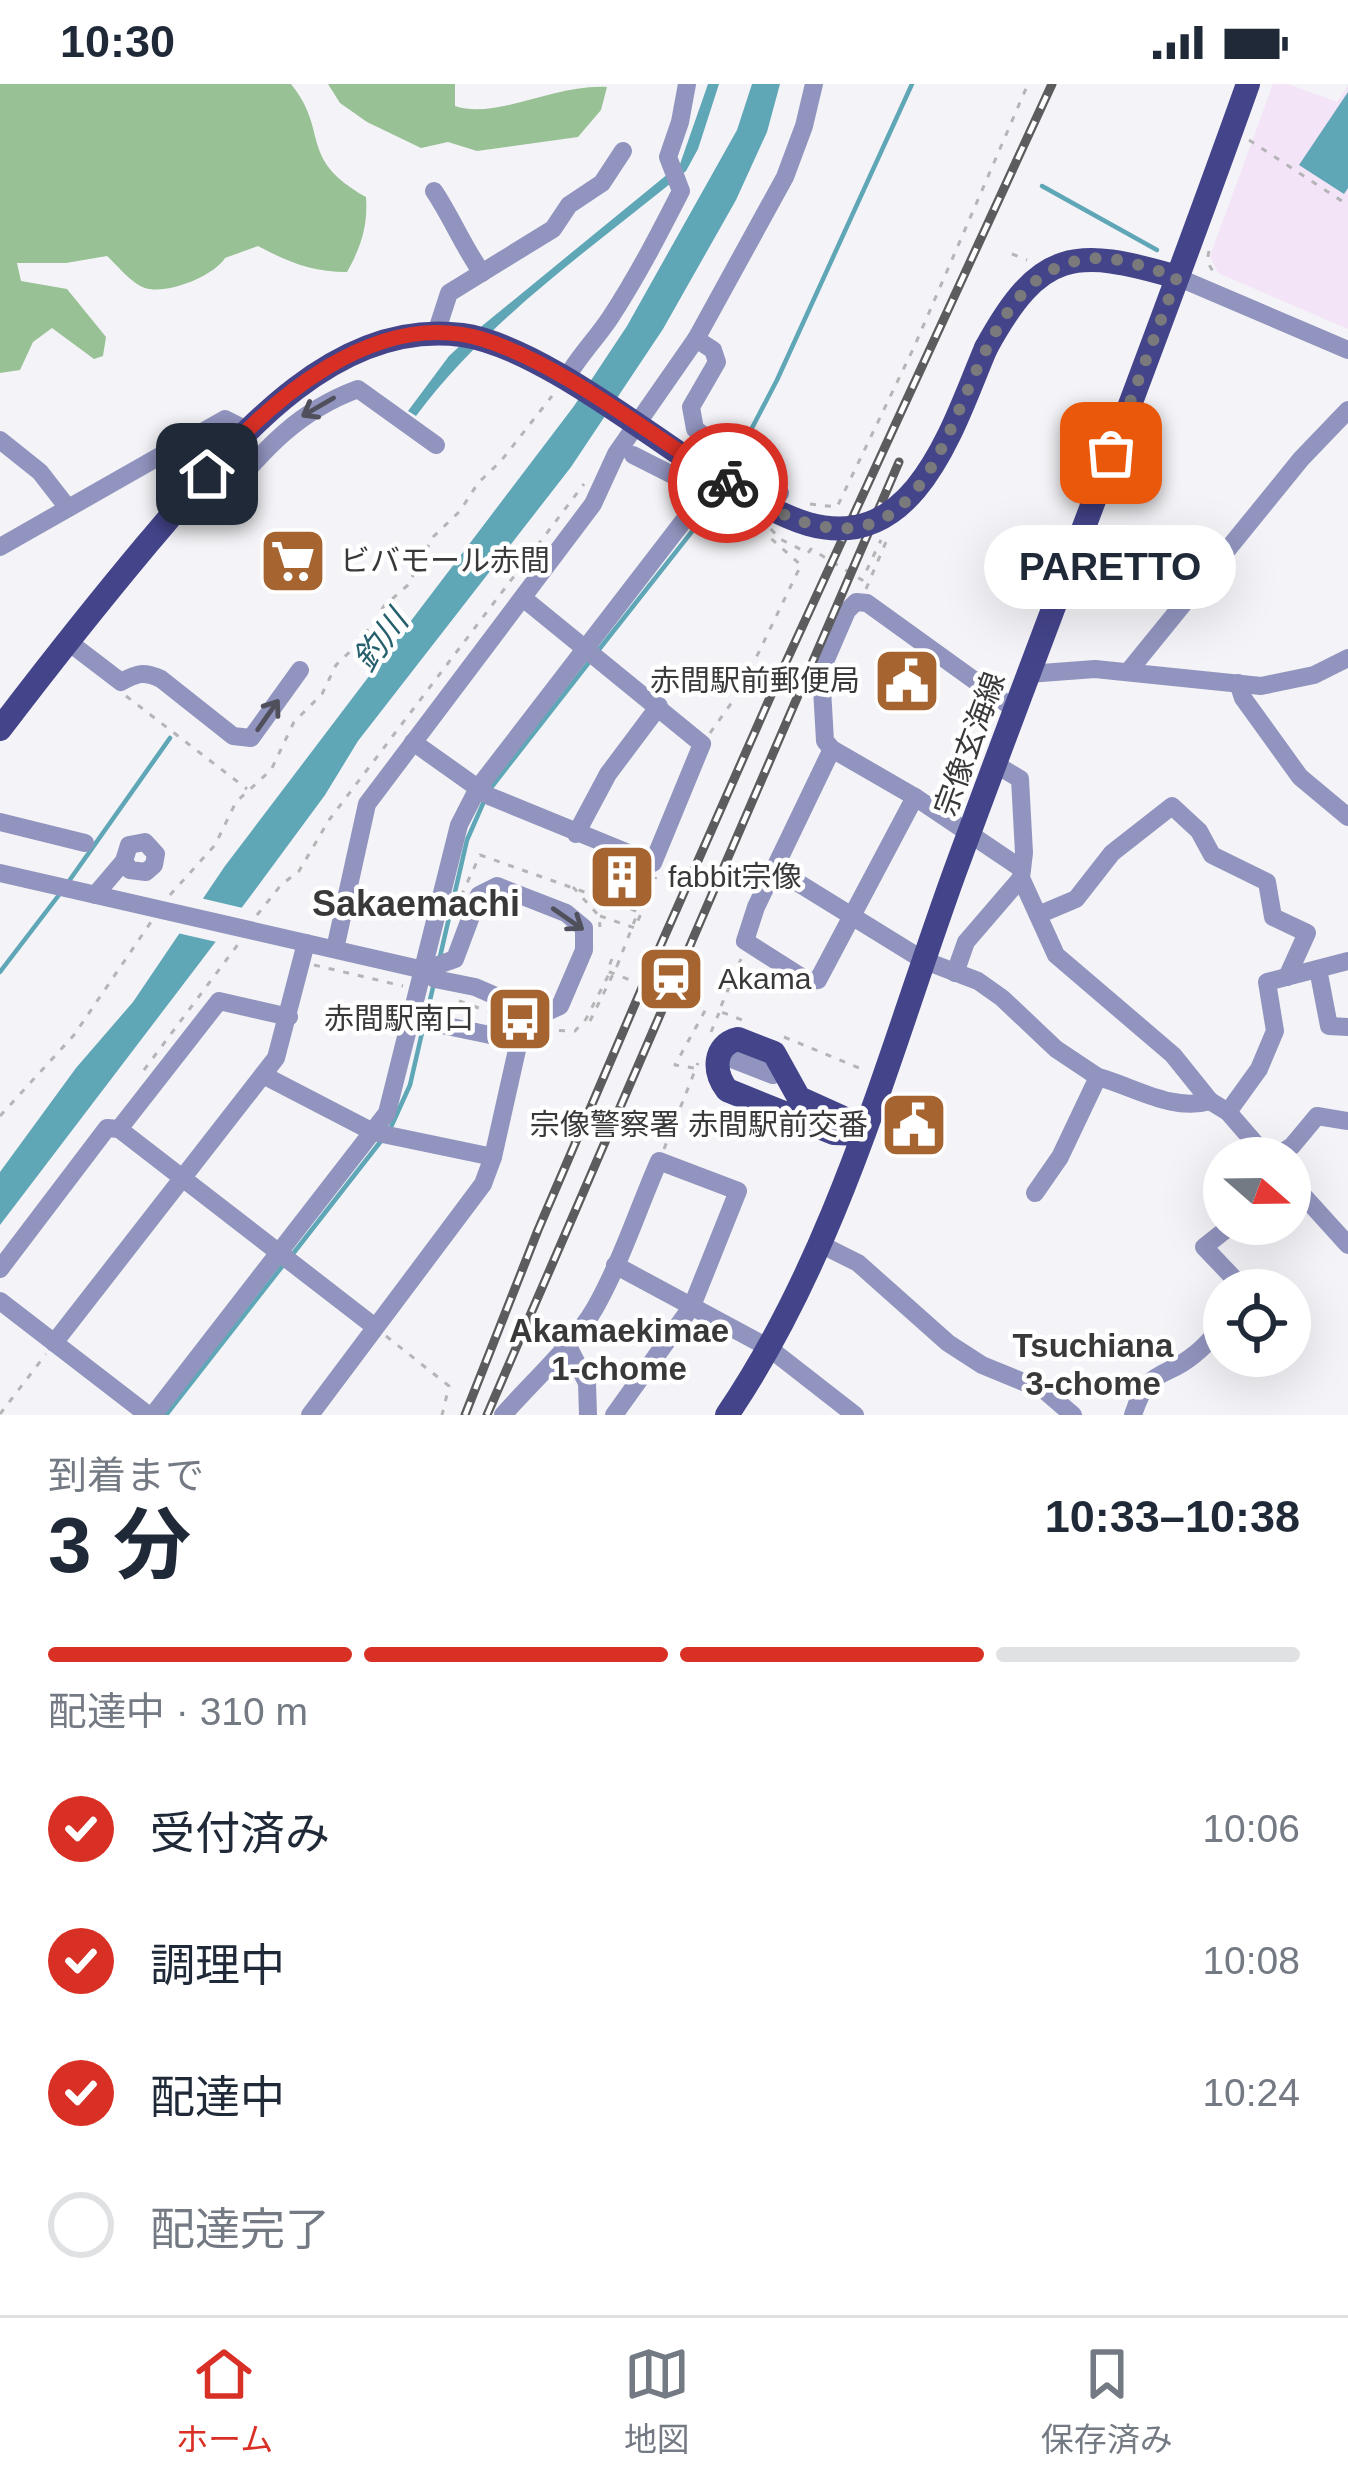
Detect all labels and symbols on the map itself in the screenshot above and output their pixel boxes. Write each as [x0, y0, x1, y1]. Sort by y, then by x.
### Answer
one-way arrow [302, 396, 337, 419]
pin [1060, 402, 1162, 504]
pin [156, 423, 258, 525]
courier [668, 423, 788, 543]
callout: PARETTO [985, 525, 1237, 609]
supermarket icon: ビバモール赤間 [258, 526, 328, 596]
place label: ビバモール赤間 [340, 544, 550, 577]
water label: 釣川 [346, 600, 417, 678]
public building icon: 赤間駅前郵便局 [872, 646, 942, 716]
place label: 赤間駅前郵便局 [650, 664, 860, 697]
street label: 宗像玄海線 [928, 668, 1011, 820]
one-way arrow [255, 699, 280, 732]
building icon: fabbit宗像 [587, 842, 657, 912]
place label: fabbit宗像 [668, 860, 801, 893]
district label: Sakaemachi [312, 883, 520, 924]
one-way arrow [550, 906, 583, 931]
station icon: Akama [636, 944, 706, 1014]
place label: Akama [718, 962, 812, 995]
bus stop icon: 赤間駅南口 [485, 984, 555, 1054]
place label: 赤間駅南口 [324, 1002, 474, 1035]
public building icon: 宗像警察署 赤間駅前交番 [879, 1090, 949, 1160]
place label: 宗像警察署 赤間駅前交番 [530, 1108, 868, 1141]
north arrow [1203, 1137, 1311, 1245]
district label: Akamaekimae 1-chome [509, 1312, 729, 1387]
district label: Tsuchiana 3-chome [1013, 1327, 1174, 1402]

